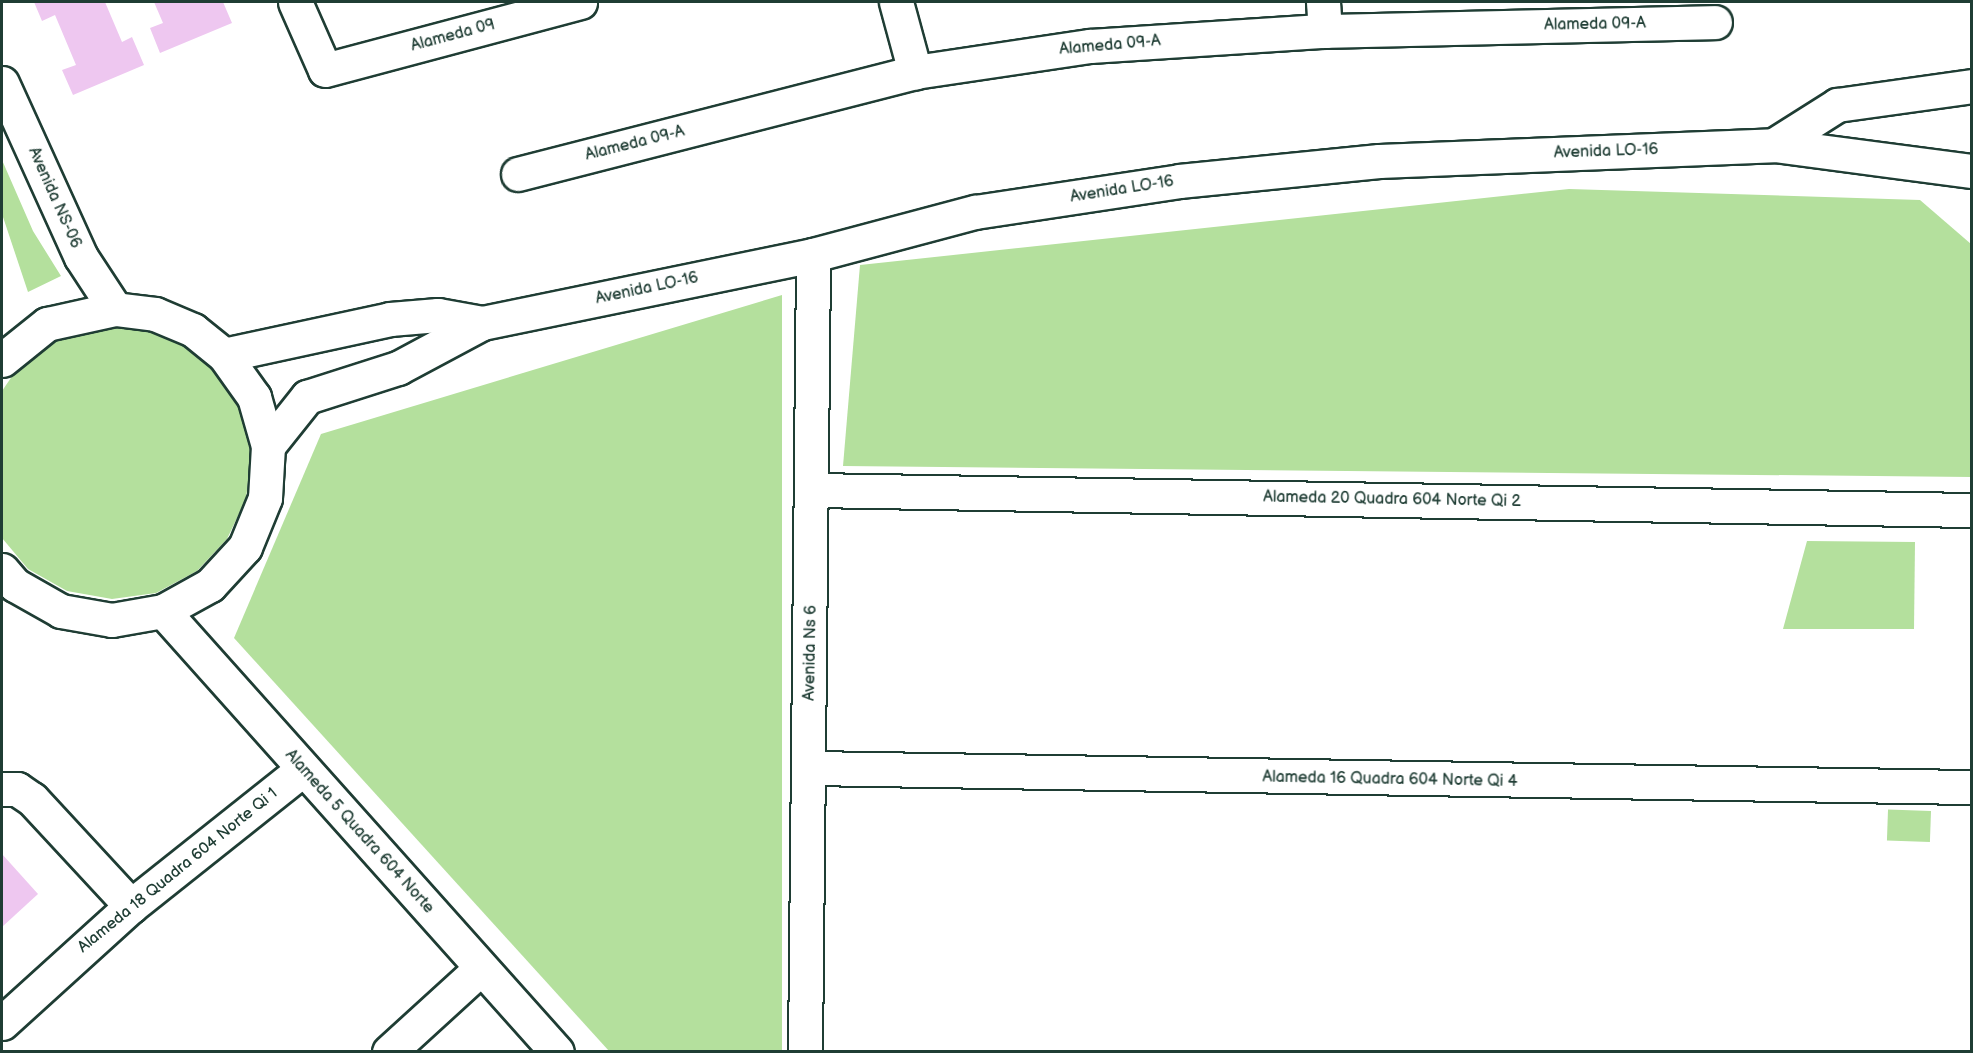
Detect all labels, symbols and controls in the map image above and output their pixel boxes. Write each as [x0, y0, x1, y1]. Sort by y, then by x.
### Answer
street label: Alameda 09-A [1544, 15, 1646, 35]
street label: Alameda 09 [409, 16, 497, 56]
street label: Alameda 09-A [1059, 32, 1161, 60]
street label: Alameda 09-A [583, 122, 687, 166]
street label: Avenida LO-16 [1553, 141, 1659, 163]
street label: Avenida NS-06 [23, 145, 85, 251]
street label: Avenida LO-16 [1069, 172, 1175, 208]
street label: Avenida LO-16 [594, 269, 700, 309]
street label: Alameda 20 Quadra 604 Norte Qi 2 [1263, 488, 1521, 512]
street label: Avenida Ns 6 [801, 605, 821, 701]
street label: Alameda 5 Quadra 604 Norte [280, 746, 438, 918]
street label: Alameda 16 Quadra 604 Norte Qi 4 [1262, 768, 1518, 792]
street label: Alameda 18 Quadra 604 Norte Qi 1 [74, 785, 282, 957]

